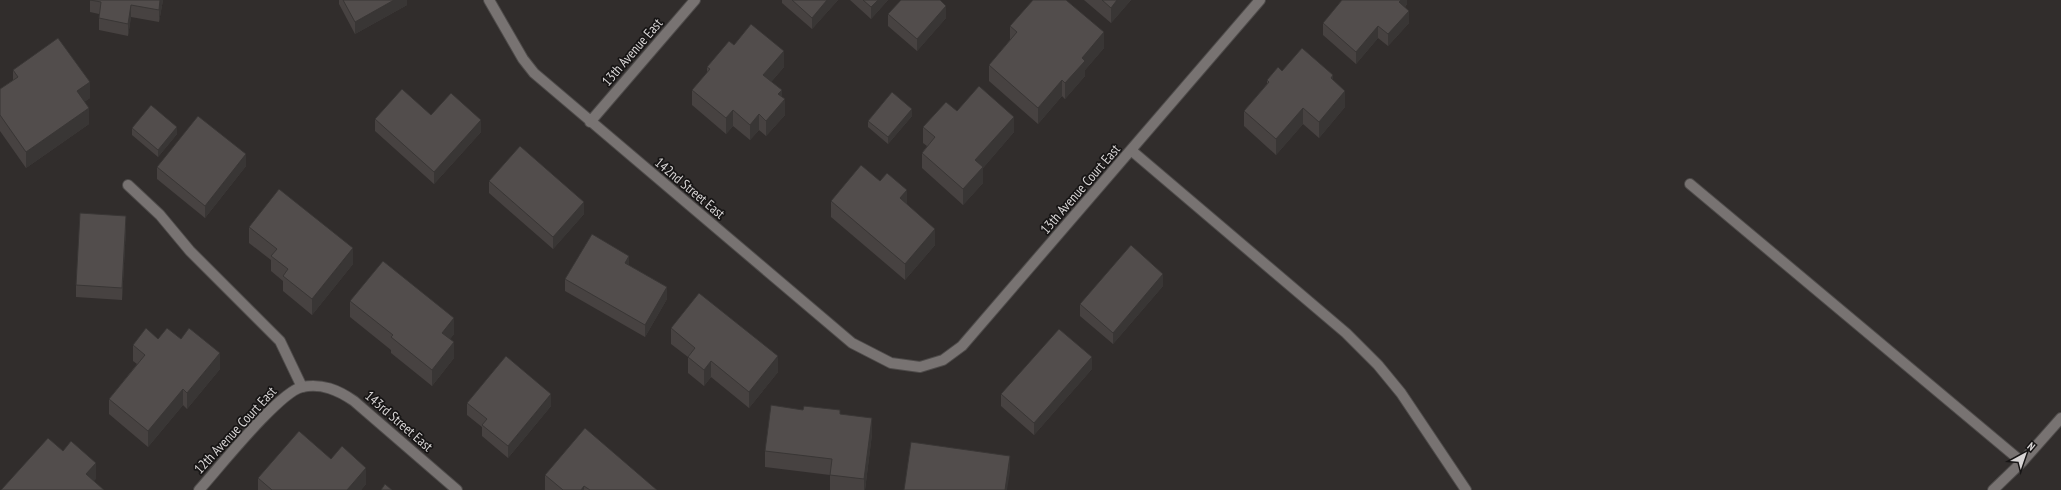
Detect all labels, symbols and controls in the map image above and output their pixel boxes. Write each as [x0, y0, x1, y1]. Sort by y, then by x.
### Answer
street label: 13th Avenue East [598, 14, 666, 90]
street label: 13th Avenue Court East [1036, 140, 1124, 238]
street label: 142nd Street East [651, 153, 729, 223]
street label: 12th Avenue Court East [190, 382, 280, 477]
street label: 143rd Street East [361, 387, 437, 455]
north arrow [2005, 434, 2045, 474]
text: N [2025, 439, 2038, 454]

